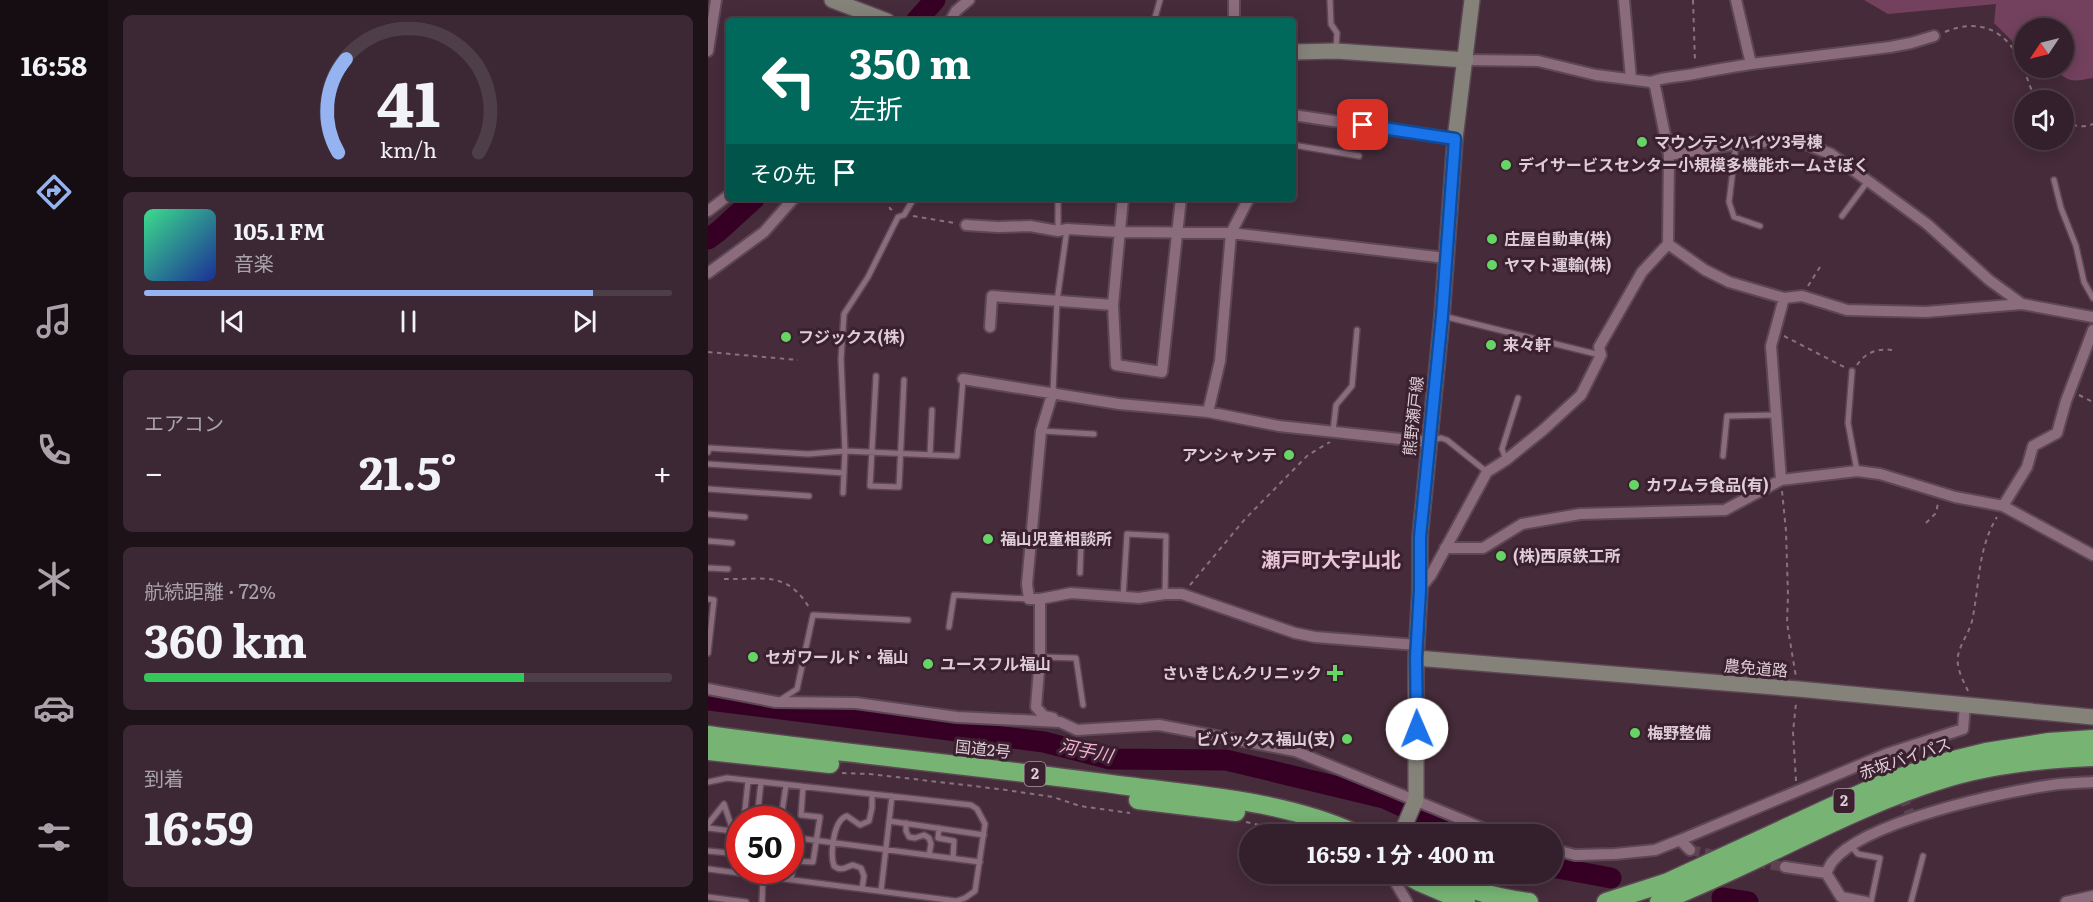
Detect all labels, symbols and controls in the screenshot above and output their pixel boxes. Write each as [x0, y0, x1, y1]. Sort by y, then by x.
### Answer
north arrow [2014, 18, 2074, 78]
map controls [2014, 18, 2074, 150]
text: 350 m [849, 30, 971, 92]
icon: left [750, 42, 828, 120]
text: 16:58 [21, 44, 87, 84]
text: 41 [376, 54, 440, 146]
text: 左折 [849, 87, 903, 127]
button: sound [2014, 90, 2074, 150]
pin [1337, 99, 1388, 150]
icon: arrive [1346, 108, 1379, 141]
place label: マウンテンハイツ3号棟 [1654, 129, 1823, 153]
text: km/h [379, 134, 437, 166]
marker: マウンテンハイツ3号棟 [1635, 135, 1649, 149]
place label: デイサービスセンター小規模多機能ホームさぼく [1518, 152, 1870, 176]
text: その先 [750, 156, 816, 189]
icon: arrive [828, 156, 861, 189]
marker: デイサービスセンター小規模多機能ホームさぼく [1499, 158, 1513, 172]
icon: directions [33, 171, 75, 213]
text: 105.1 FM [234, 214, 325, 247]
place label: 庄屋自動車(株) [1504, 226, 1611, 250]
marker: 庄屋自動車(株) [1485, 232, 1499, 246]
text: 音楽 [234, 247, 274, 277]
place label: ヤマト運輸(株) [1504, 252, 1611, 276]
marker: ヤマト運輸(株) [1485, 258, 1499, 272]
icon: music [33, 300, 75, 342]
icon: previous [216, 305, 249, 338]
icon: pause [392, 305, 425, 338]
icon: next [568, 305, 601, 338]
place label: フジックス(株) [798, 324, 905, 348]
marker: フジックス(株) [779, 330, 793, 344]
place label: 来々軒 [1503, 332, 1551, 356]
marker: 来々軒 [1484, 338, 1498, 352]
street label: 熊野瀬戸線 [1396, 375, 1428, 457]
text: エアコン [144, 407, 224, 437]
icon: phone [33, 429, 75, 471]
text: 21.5° [359, 437, 457, 504]
place label: アンシャンテ [1182, 442, 1277, 466]
text: − [144, 446, 163, 495]
text: + [653, 446, 672, 495]
marker: アンシャンテ [1282, 448, 1296, 462]
place label: カワムラ食品(有) [1646, 472, 1769, 496]
marker: カワムラ食品(有) [1627, 478, 1641, 492]
place label: 福山児童相談所 [1000, 526, 1112, 550]
marker: 福山児童相談所 [981, 532, 995, 546]
district label: 瀬戸町大字山北 [1261, 543, 1401, 573]
place label: (株)西原鉄工所 [1513, 543, 1620, 567]
marker: (株)西原鉄工所 [1494, 549, 1508, 563]
icon: climate [33, 558, 75, 600]
text: 航続距離 · 72% [144, 575, 276, 605]
text: 360 km [144, 605, 307, 672]
place label: セガワールド・福山 [765, 644, 909, 668]
marker: セガワールド・福山 [746, 650, 760, 664]
place label: ユースフル福山 [940, 651, 1051, 675]
street label: 農免道路 [1723, 652, 1789, 682]
marker: ユースフル福山 [921, 657, 935, 671]
place label: さいきじんクリニック [1162, 660, 1322, 684]
marker: さいきじんクリニック [1326, 664, 1344, 682]
icon: car [33, 687, 75, 729]
position arrow [1385, 697, 1449, 761]
place label: 梅野整備 [1647, 720, 1711, 744]
place label: ビバックス福山(支) [1196, 726, 1335, 750]
marker: 梅野整備 [1628, 726, 1642, 740]
street label: 赤坂バイパス [1856, 730, 1954, 784]
water label: 河手川 [1057, 731, 1117, 769]
marker: ビバックス福山(支) [1340, 732, 1354, 746]
street label: 国道2号 [954, 733, 1012, 763]
text: 到着 [144, 762, 184, 792]
road number: 2 [1024, 762, 1046, 786]
road number: 2 [1834, 789, 1854, 813]
text: 16:59 [144, 792, 254, 859]
speed limit sign: 50 [726, 806, 804, 884]
icon: filters [33, 816, 75, 858]
text: 16:59 · 1 分 · 400 m [1307, 837, 1495, 870]

